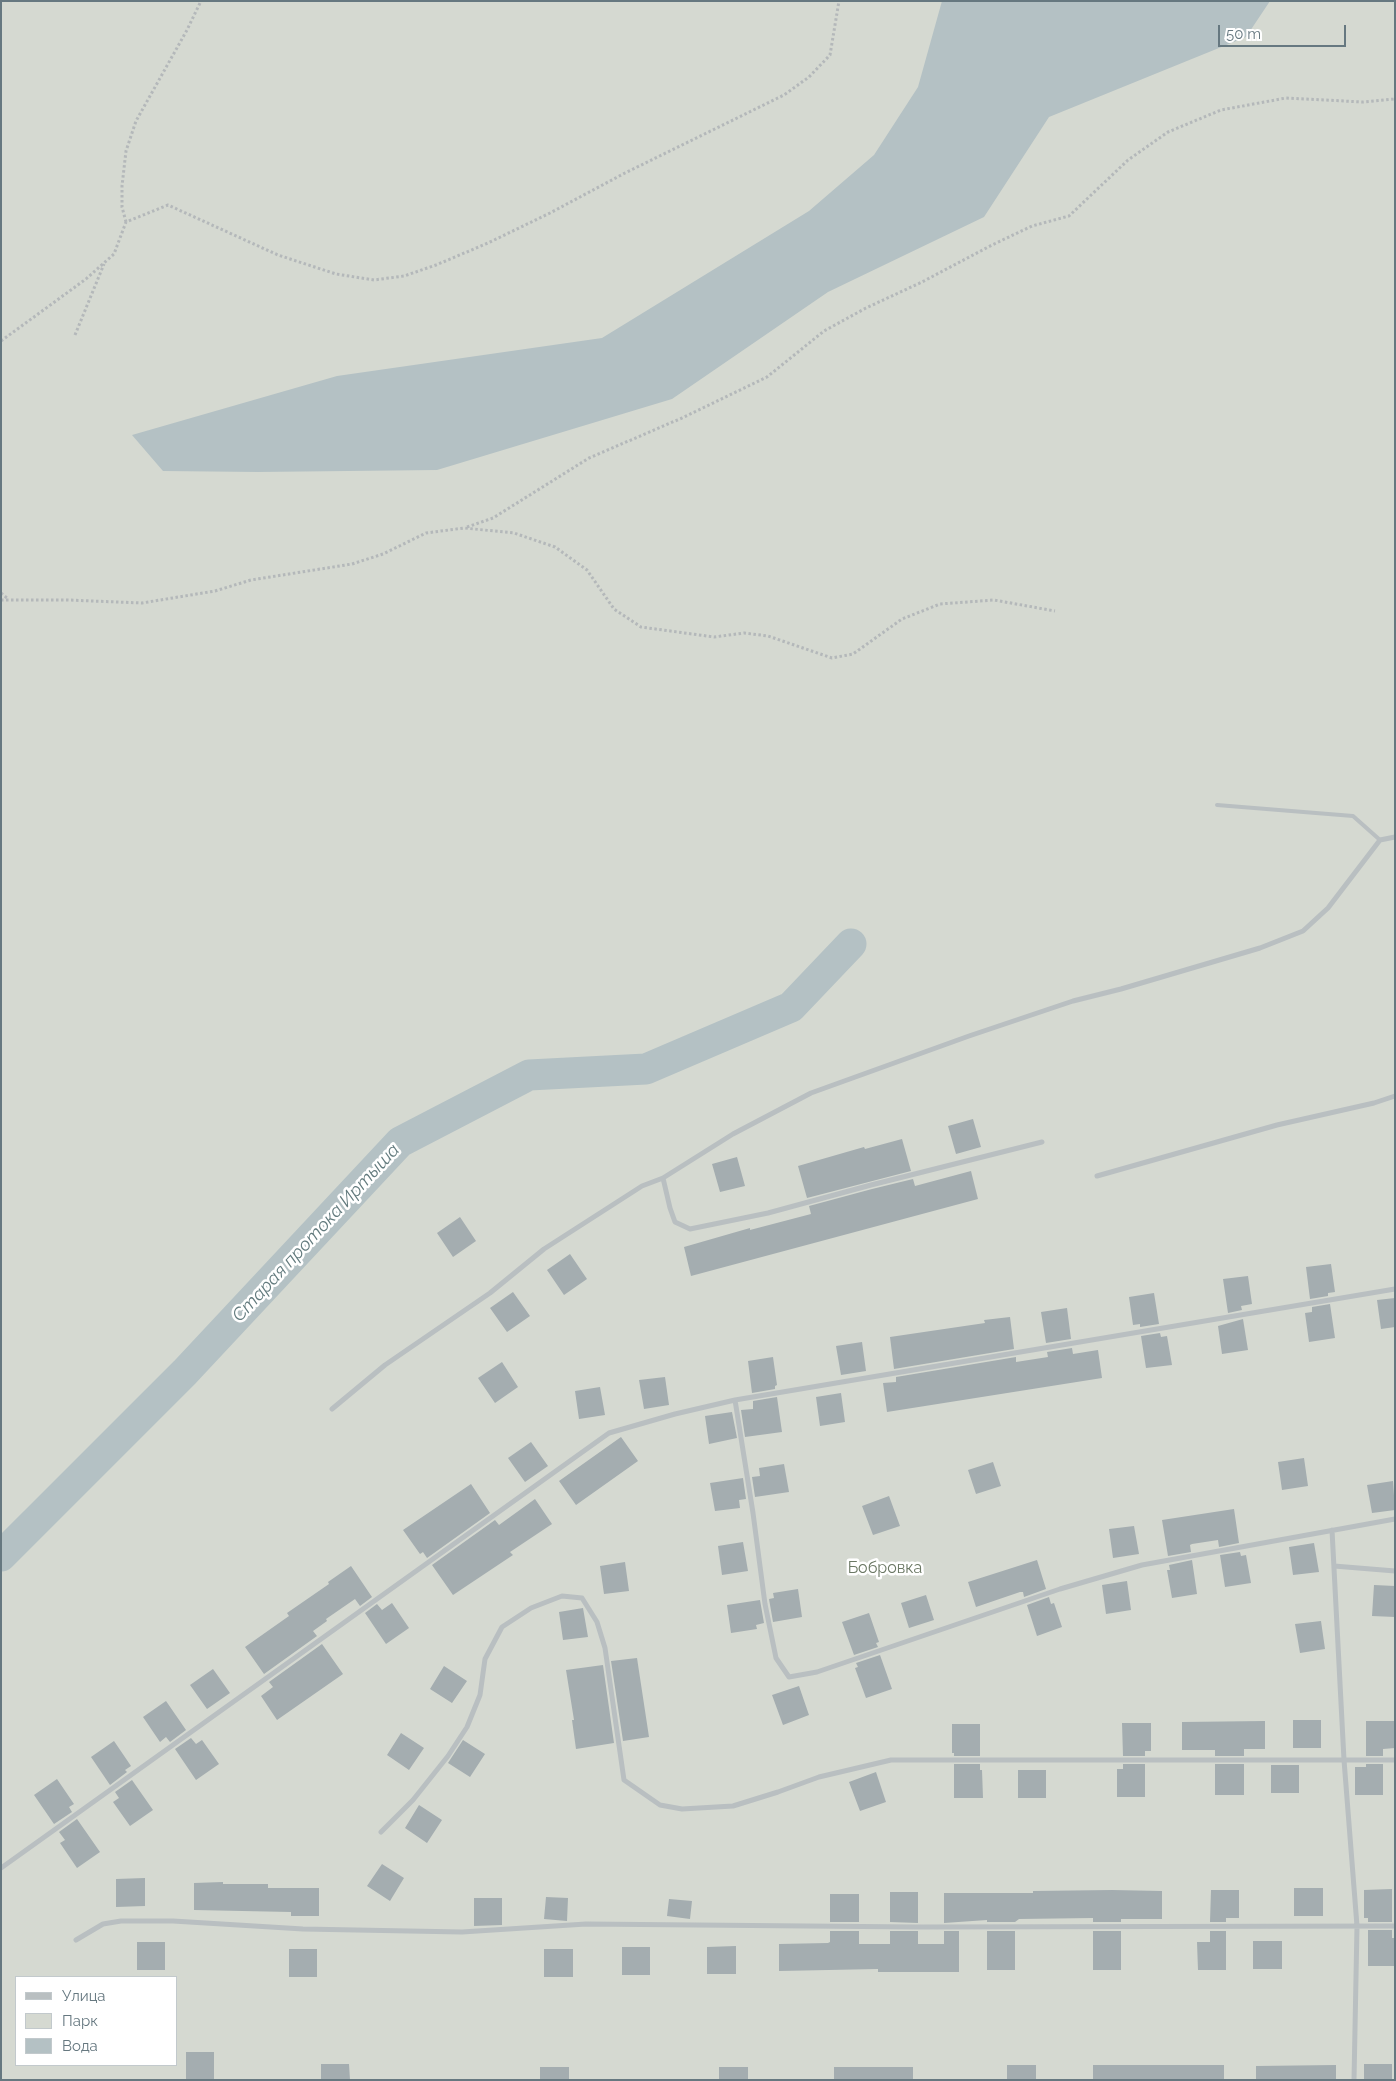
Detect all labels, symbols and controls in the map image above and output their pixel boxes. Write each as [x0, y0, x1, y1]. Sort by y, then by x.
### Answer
scale bar [1221, 15, 1348, 47]
text: 50 m [1226, 25, 1261, 43]
water label: Старая протока Иртыша [228, 1140, 404, 1326]
park label: Бобровка [848, 1558, 922, 1578]
legend [15, 1976, 178, 2066]
text: Улица [62, 1987, 106, 2005]
text: Парк [62, 2012, 98, 2030]
text: Вода [62, 2037, 98, 2055]

